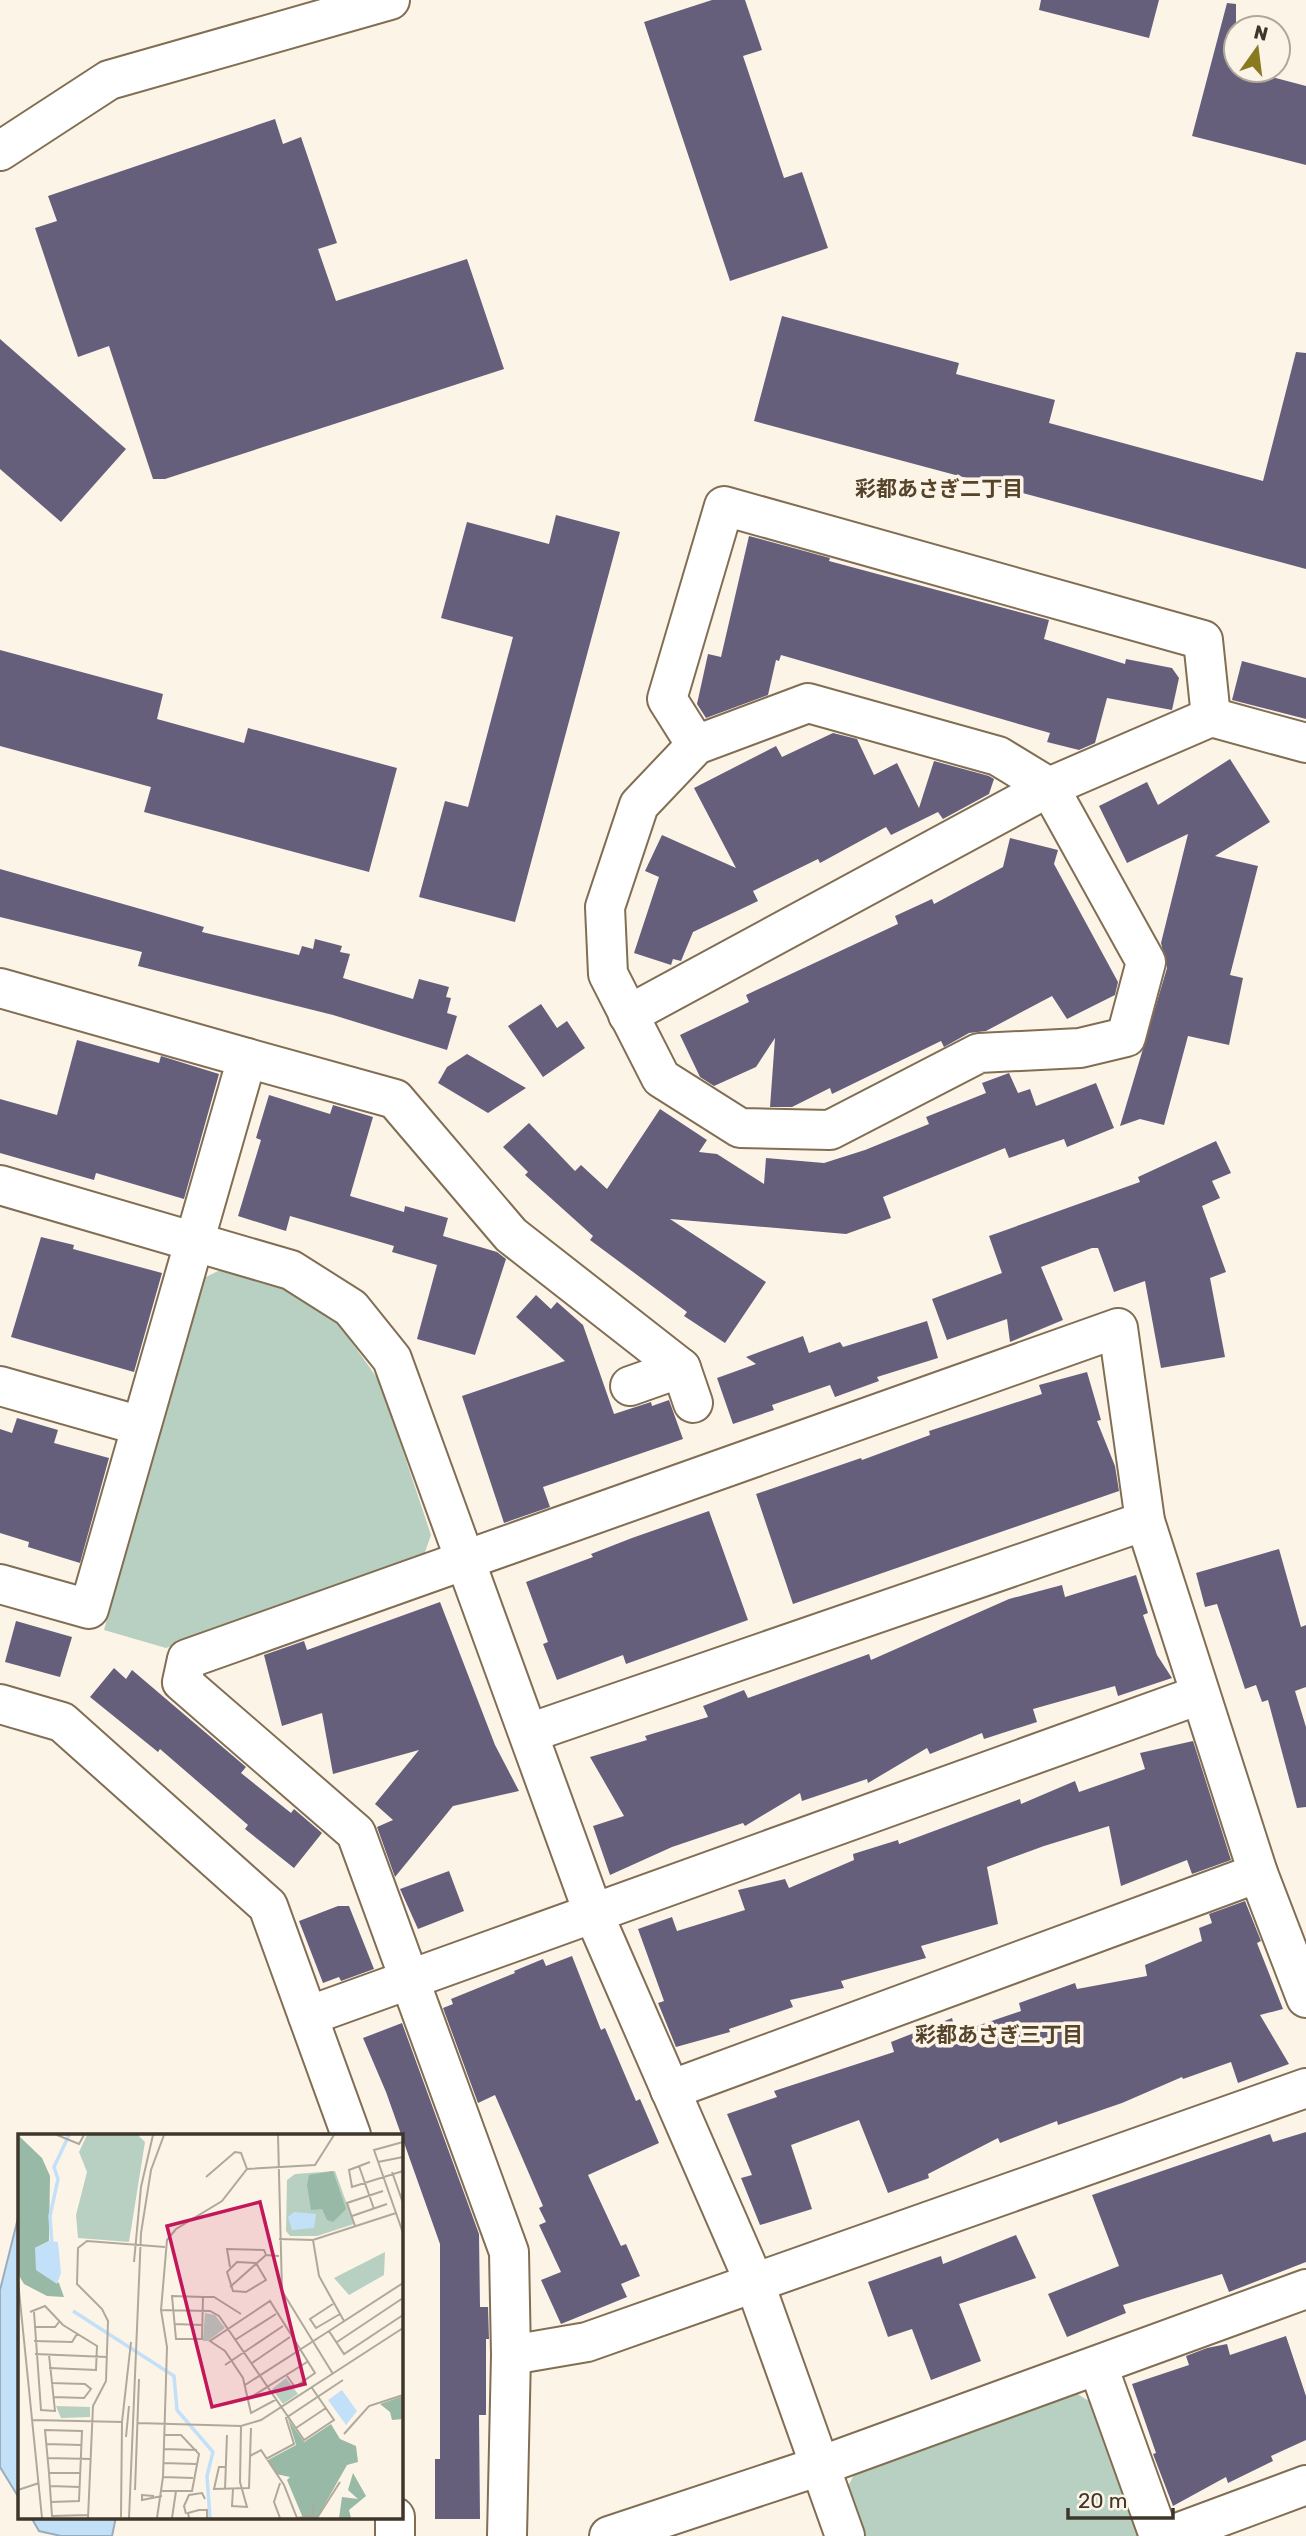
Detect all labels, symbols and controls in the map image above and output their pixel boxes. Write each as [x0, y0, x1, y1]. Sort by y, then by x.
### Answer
north arrow [1222, 14, 1292, 84]
text: N [1252, 20, 1270, 46]
district label: 彩都あさぎ二丁目 [855, 476, 1023, 501]
district label: 彩都あさぎ三丁目 [915, 2022, 1083, 2047]
inset map [18, 2134, 402, 2518]
scale bar [1068, 2476, 1173, 2520]
text: 20 m [1078, 2488, 1127, 2513]

